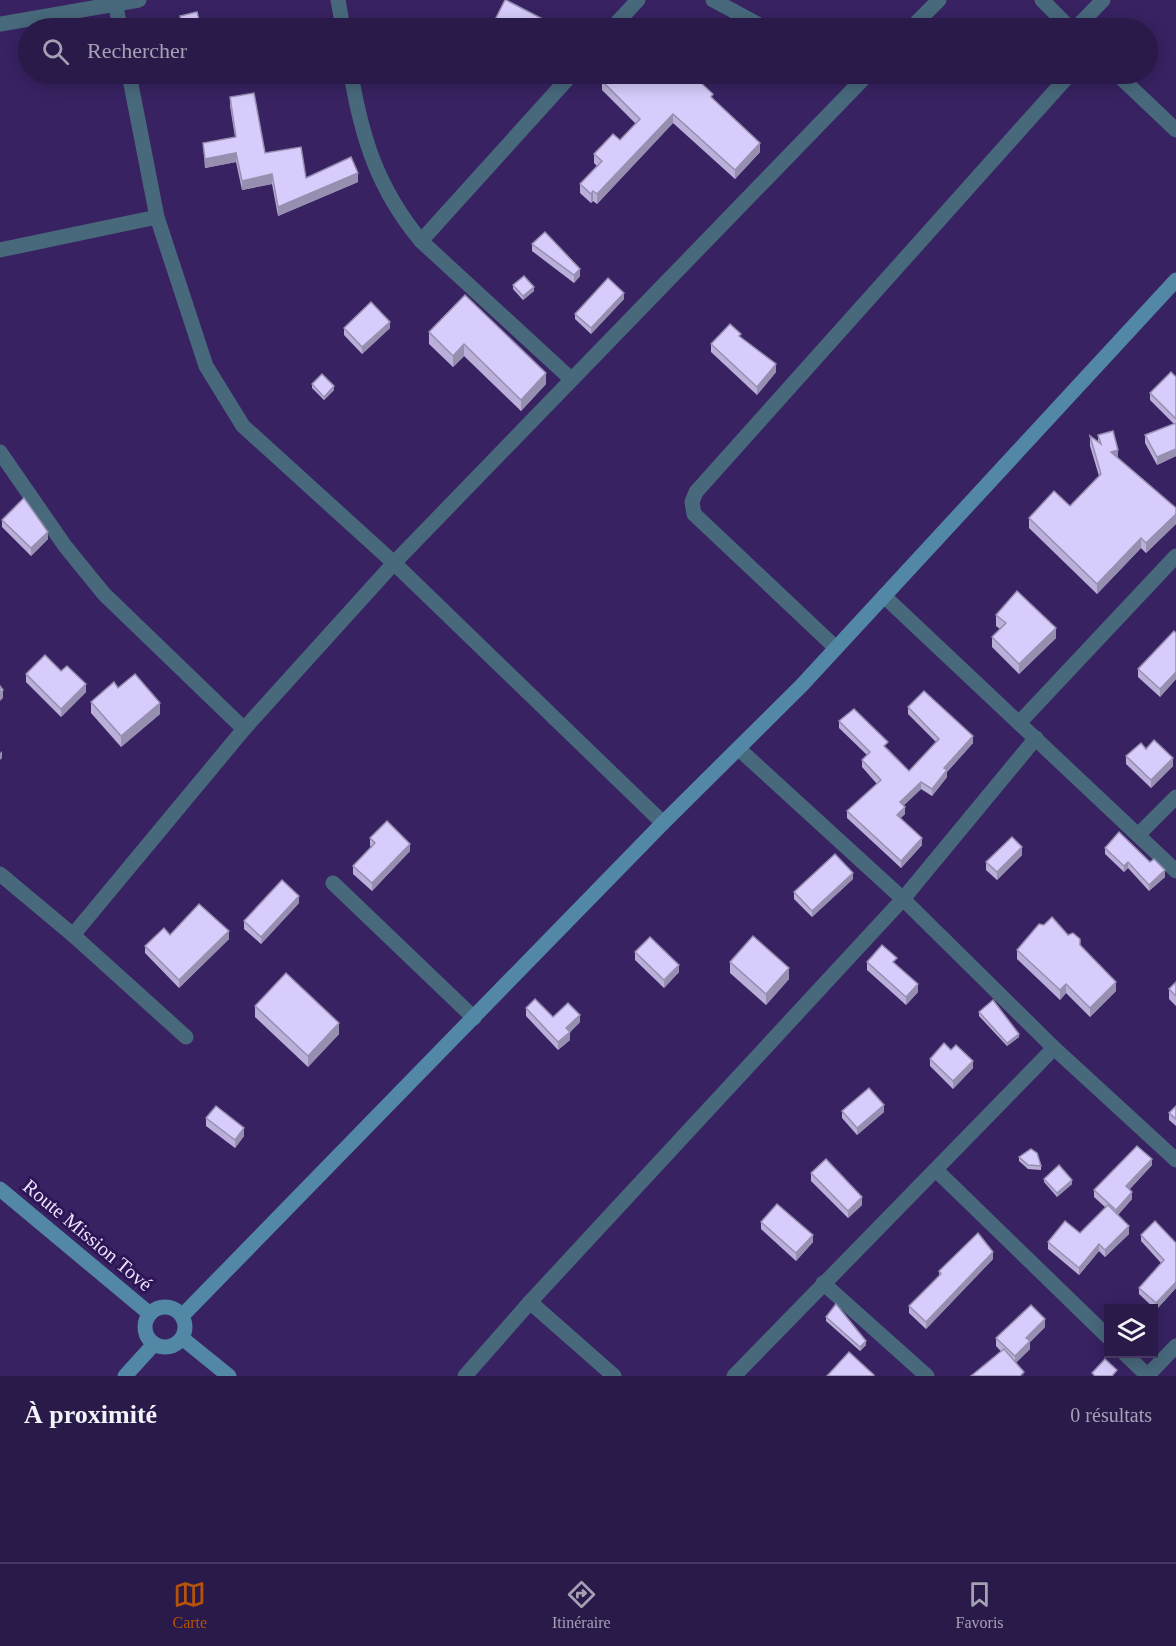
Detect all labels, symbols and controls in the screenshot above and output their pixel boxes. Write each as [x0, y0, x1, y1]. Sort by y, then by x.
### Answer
search box [18, 18, 1158, 84]
icon: search [39, 35, 72, 68]
text: Rechercher [87, 38, 187, 63]
street label: Route Mission Tové [19, 1175, 157, 1295]
map controls [1104, 1304, 1158, 1358]
button: layers [1104, 1304, 1158, 1358]
text: À proximité [24, 1400, 157, 1429]
text: 0 résultats [1070, 1404, 1152, 1426]
tab: Carte [172, 1578, 207, 1632]
tab: Itinéraire [552, 1578, 611, 1632]
tab: Favoris [956, 1578, 1004, 1632]

